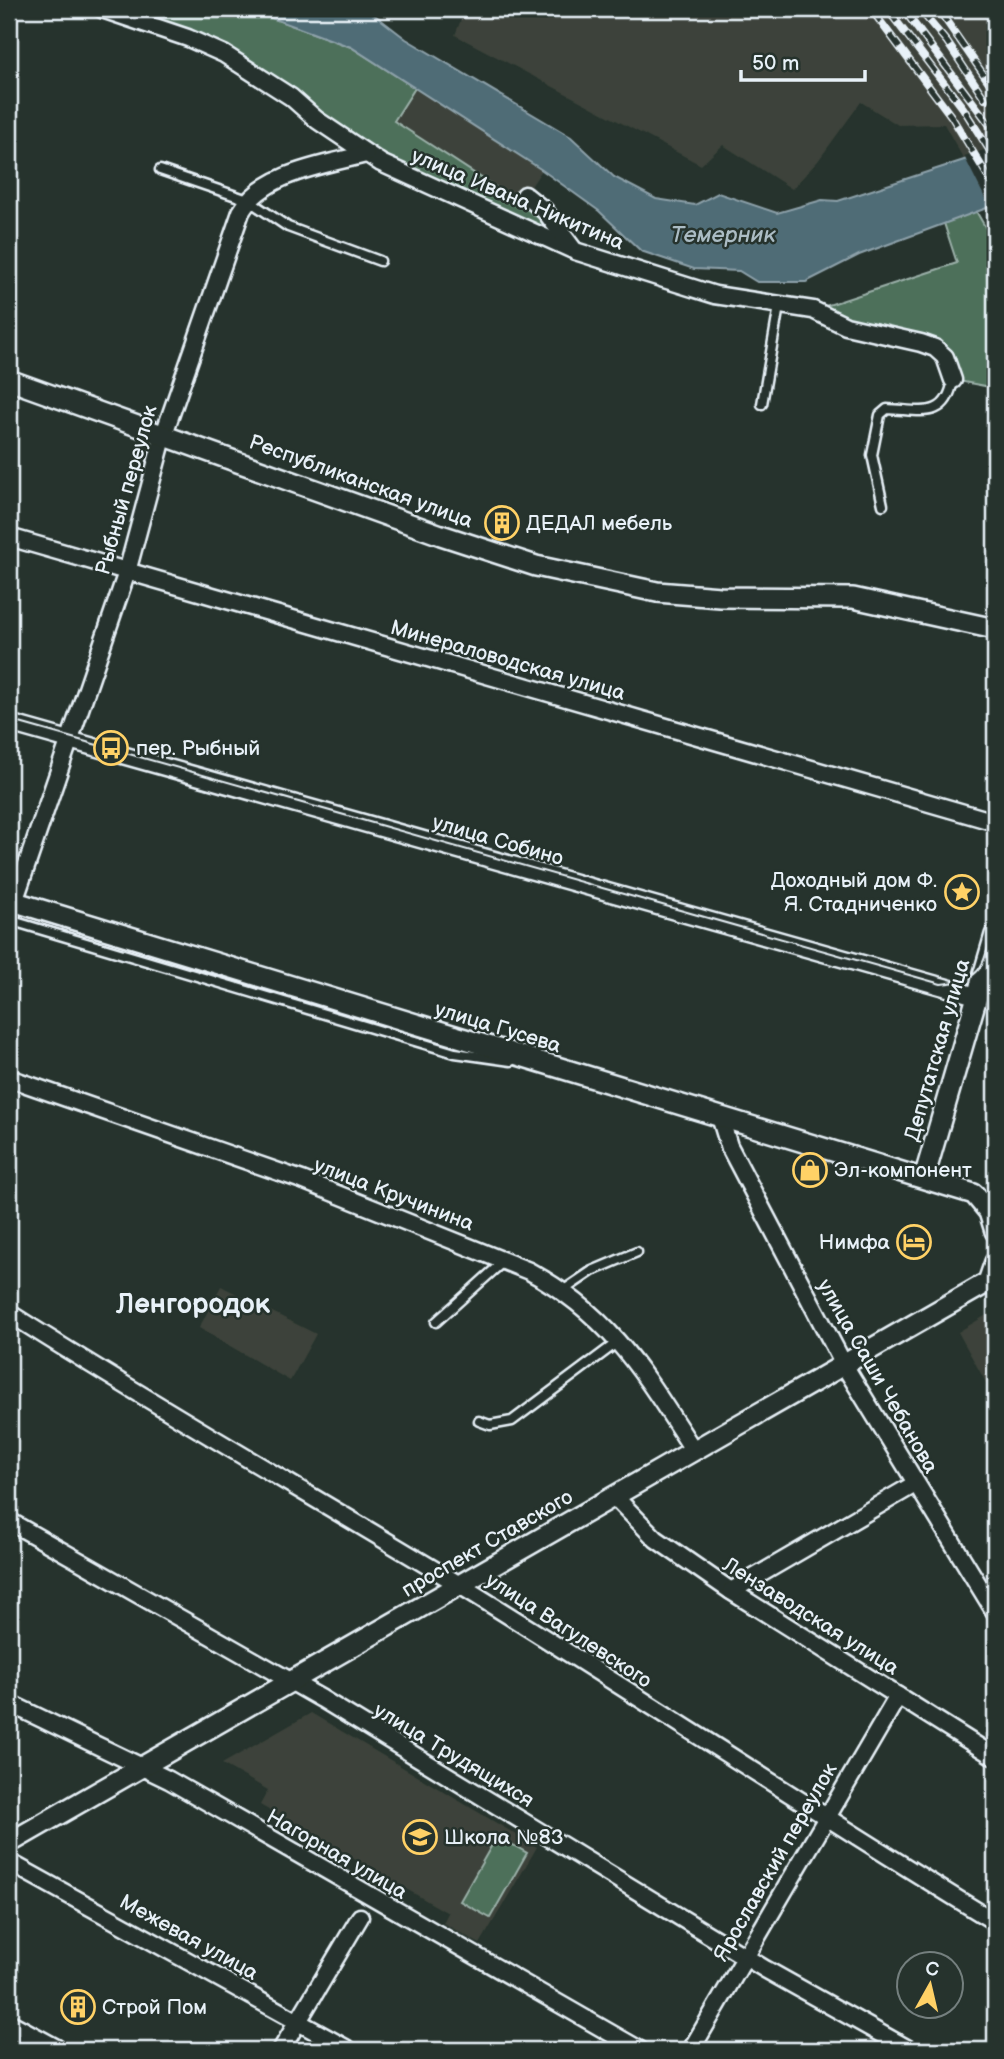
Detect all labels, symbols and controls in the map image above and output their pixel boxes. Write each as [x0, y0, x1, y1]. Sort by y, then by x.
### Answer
scale bar [741, 38, 866, 82]
text: 50 m [752, 51, 799, 76]
street label: улица Ивана Никитина [408, 143, 628, 256]
water label: Темерник [670, 221, 776, 249]
street label: Рыбный переулок [90, 402, 163, 578]
street label: Республиканская улица [246, 429, 477, 534]
building icon: ДЕДАЛ мебель [483, 504, 521, 542]
place label: ДЕДАЛ мебель [526, 511, 673, 536]
street label: Минераловодская улица [388, 615, 629, 706]
bus stop icon: пер. Рыбный [92, 729, 130, 767]
place label: пер. Рыбный [136, 736, 260, 761]
street label: улица Собино [430, 810, 566, 871]
place label: Доходный дом Ф. Я. Стадниченко [771, 868, 937, 917]
place icon: Доходный дом Ф. Я. Стадниченко [943, 873, 981, 911]
street label: Депутатская улица [899, 956, 976, 1144]
street label: улица Гусева [432, 996, 564, 1059]
shop icon: Эл-компонент [791, 1151, 829, 1189]
street label: улица Кручинина [310, 1152, 478, 1237]
place label: Эл-компонент [834, 1158, 972, 1183]
hotel icon: Нимфа [895, 1223, 933, 1261]
place label: Нимфа [819, 1230, 891, 1255]
street label: улица Саши Чебанова [812, 1275, 944, 1478]
district label: Ленгородок [115, 1288, 271, 1321]
street label: проспект Ставского [397, 1484, 577, 1603]
street label: Лензаводская улица [717, 1552, 904, 1681]
street label: улица Вагулевского [481, 1567, 656, 1693]
street label: улица Трудящихся [369, 1698, 538, 1813]
street label: Ярославский переулок [708, 1758, 843, 1966]
street label: Нагорная улица [262, 1804, 412, 1905]
school or university icon: Школа №83 [401, 1818, 439, 1856]
place label: Школа №83 [444, 1825, 564, 1850]
street label: Межевая улица [115, 1889, 263, 1986]
north arrow [895, 1951, 965, 2021]
text: С [924, 1957, 940, 1982]
building icon: Строй Пом [59, 1988, 97, 2026]
place label: Строй Пом [102, 1995, 207, 2020]

